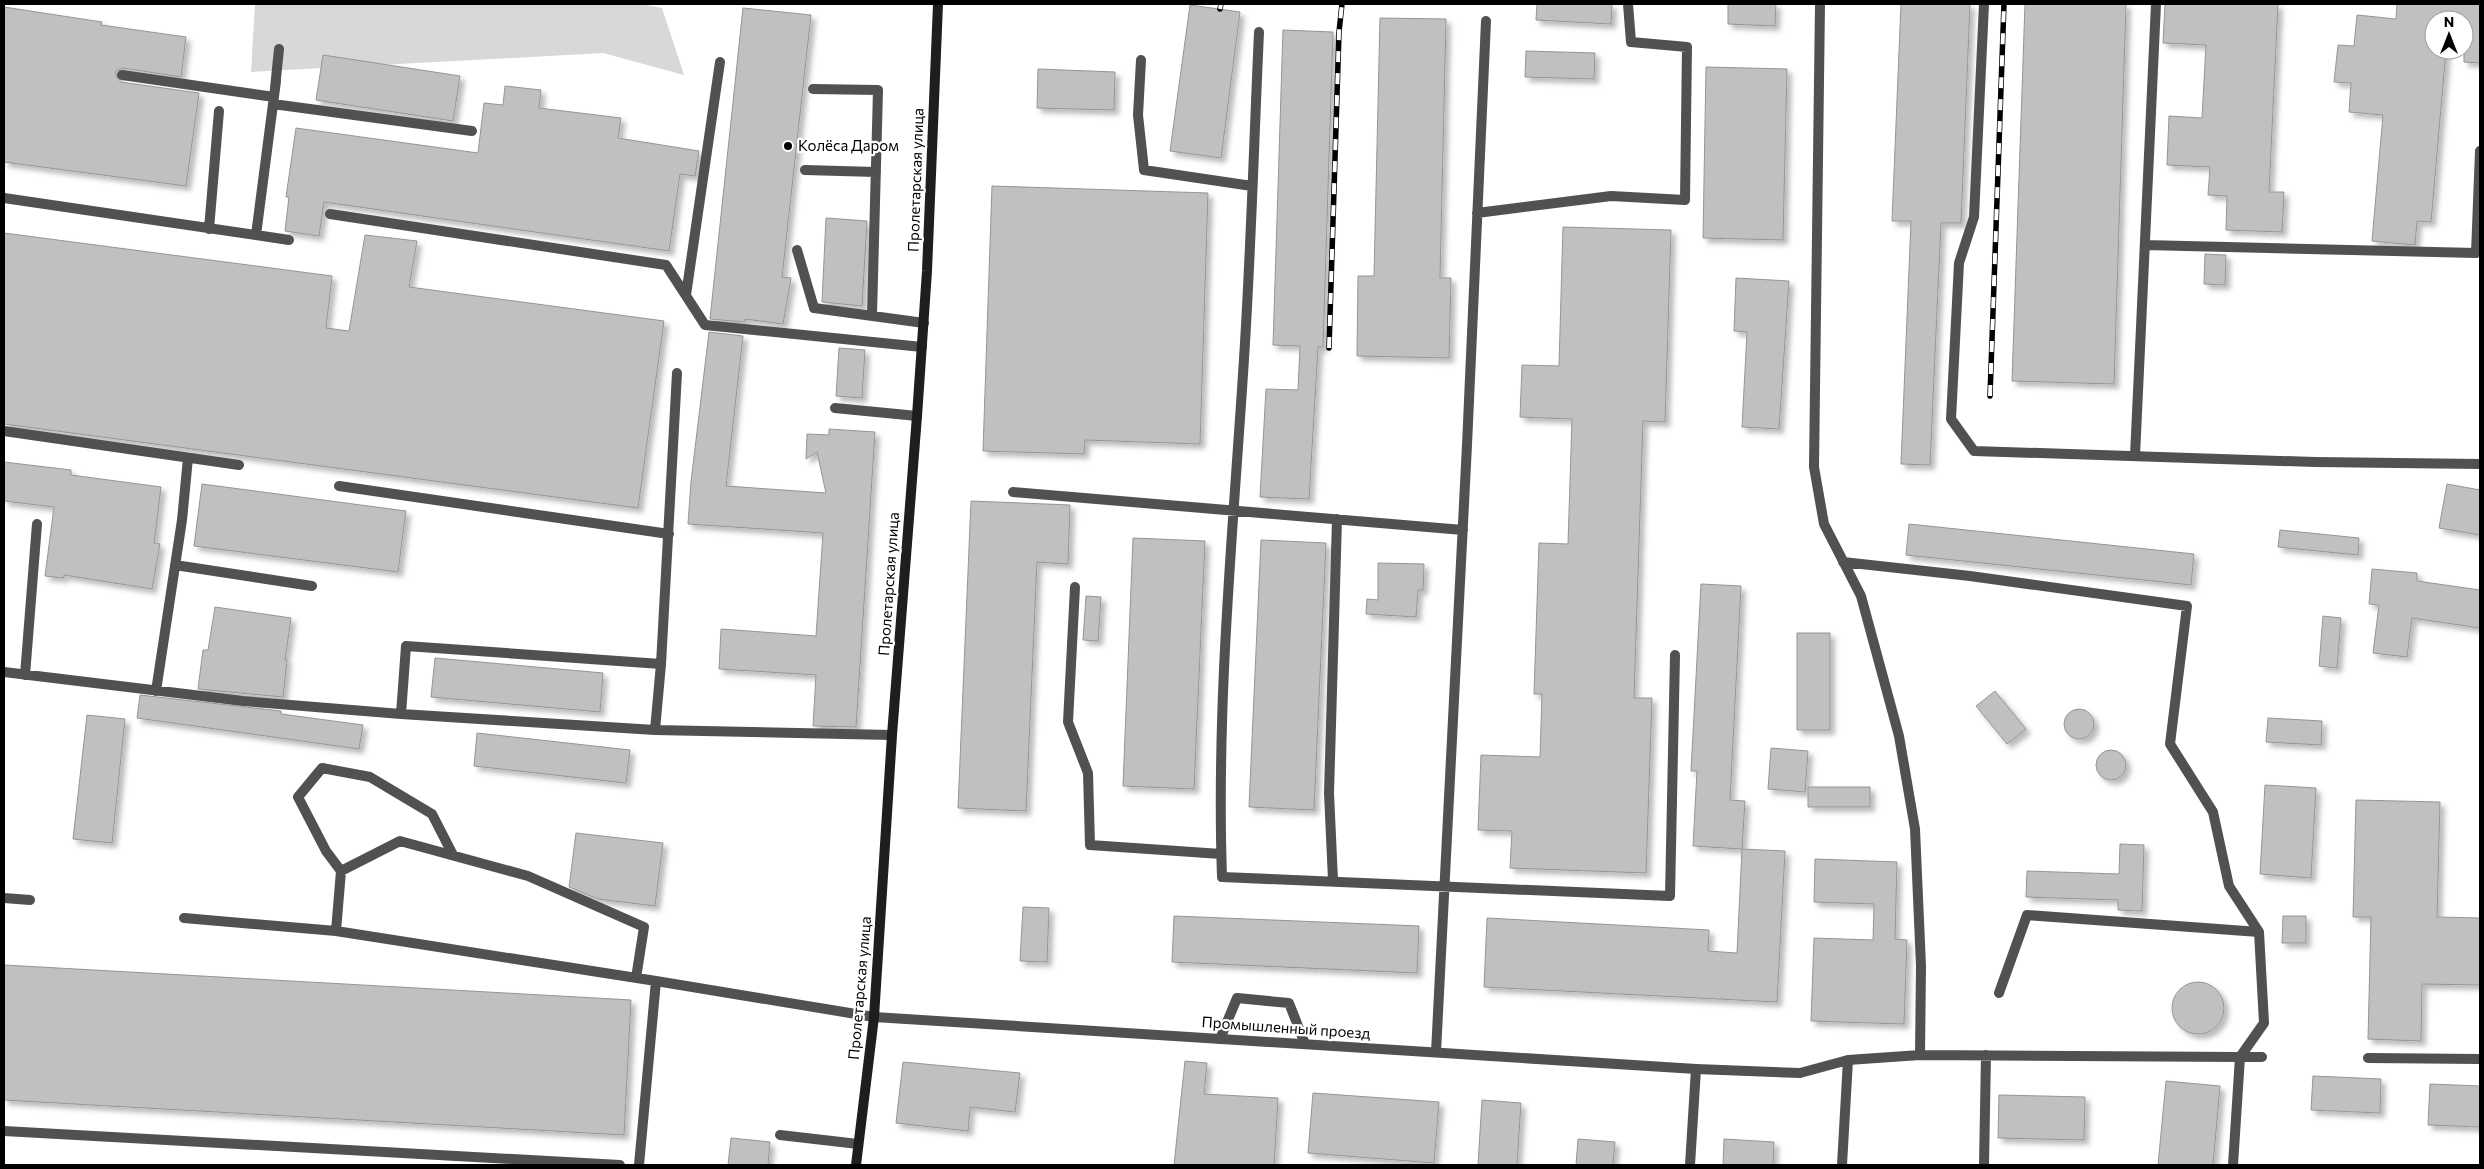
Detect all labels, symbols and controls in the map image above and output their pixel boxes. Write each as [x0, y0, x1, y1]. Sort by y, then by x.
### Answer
north arrow [2424, 10, 2474, 60]
text: N [2444, 13, 2454, 30]
street label: Пролетарская улица [903, 108, 927, 252]
place label: Колёса Даром [798, 136, 899, 154]
marker: Колёса Даром [782, 140, 794, 152]
street label: Пролетарская улица [874, 511, 902, 656]
street label: Пролетарская улица [844, 915, 874, 1060]
street label: Промышленный проезд [1201, 1012, 1371, 1042]

